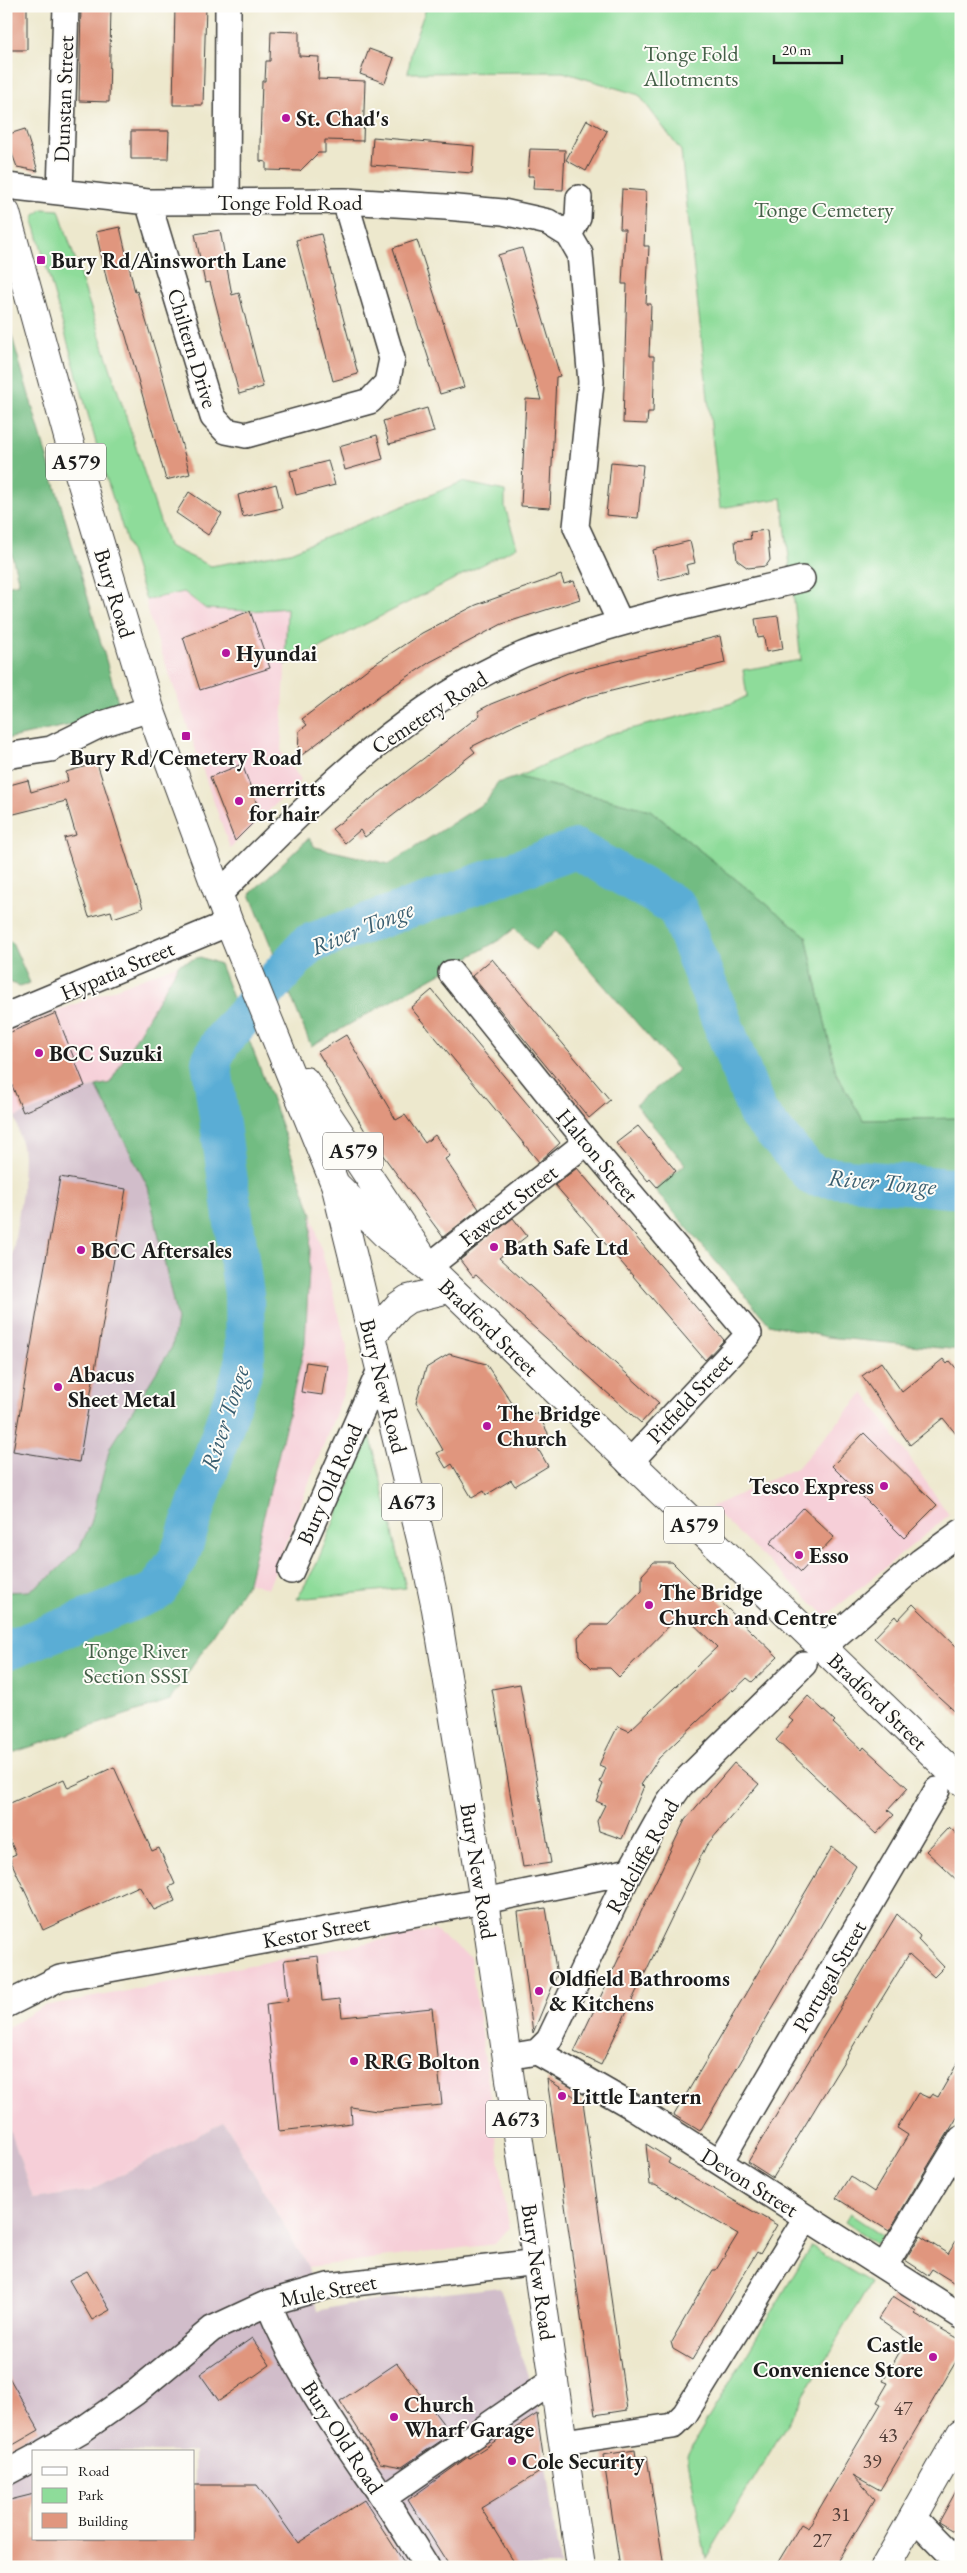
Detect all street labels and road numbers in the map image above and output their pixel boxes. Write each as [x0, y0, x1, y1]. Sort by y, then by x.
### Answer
street label: Dunstan Street [47, 35, 80, 163]
street label: Tonge Fold Road [217, 188, 364, 217]
street label: Chiltern Drive [161, 285, 225, 412]
road number: A579 [46, 444, 106, 481]
street label: Bury Road [87, 545, 142, 642]
street label: Cemetery Road [366, 664, 494, 761]
street label: Hypatia Street [56, 933, 179, 1007]
street label: Halton Street [550, 1102, 645, 1208]
road number: A579 [323, 1132, 383, 1170]
street label: Fawcett Street [453, 1158, 563, 1253]
street label: Bradford Street [432, 1272, 545, 1383]
street label: Bury New Road [353, 1316, 414, 1457]
street label: Pitfield Street [640, 1347, 739, 1450]
street label: Bury Old Road [290, 1418, 369, 1549]
road number: A673 [382, 1484, 442, 1520]
road number: A579 [664, 1506, 724, 1544]
street label: Bradford Street [821, 1646, 934, 1757]
street label: Radcliffe Road [599, 1793, 686, 1919]
street label: Bury New Road [453, 1801, 504, 1942]
street label: Kestor Street [260, 1908, 372, 1955]
street label: Portugal Street [786, 1915, 873, 2037]
road number: A673 [486, 2100, 546, 2138]
street label: Devon Street [696, 2141, 804, 2224]
street label: Bury New Road [515, 2202, 563, 2343]
street label: Mule Street [277, 2267, 379, 2314]
street label: Bury Old Road [295, 2375, 390, 2500]

